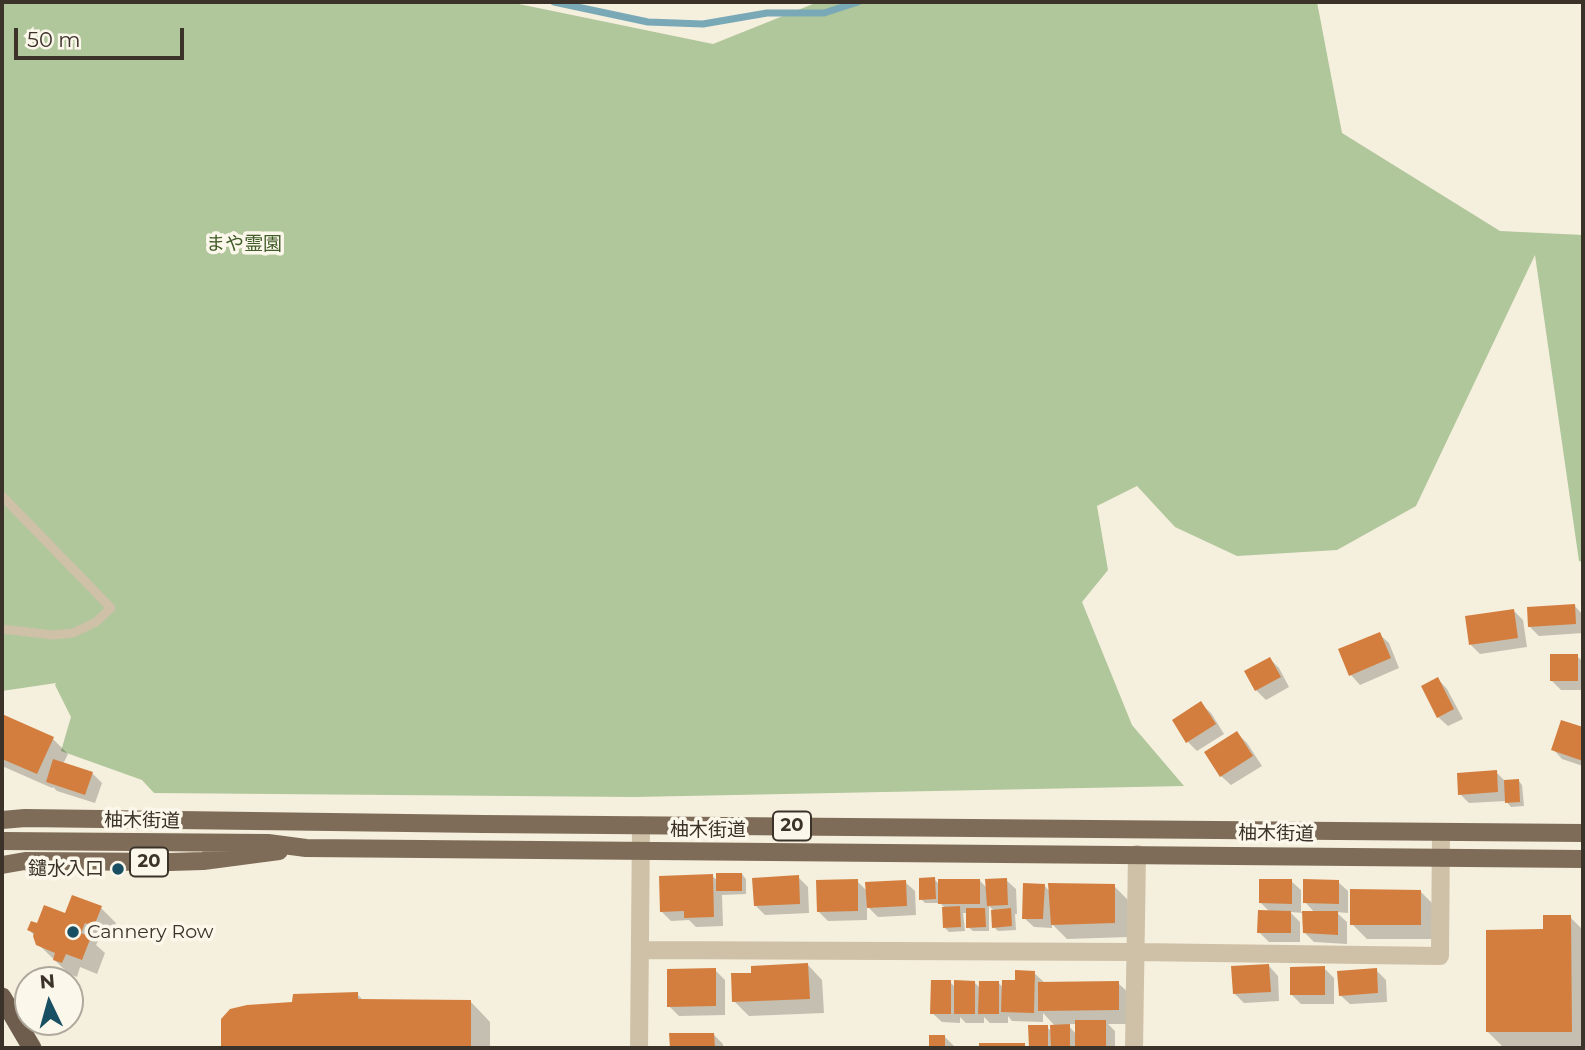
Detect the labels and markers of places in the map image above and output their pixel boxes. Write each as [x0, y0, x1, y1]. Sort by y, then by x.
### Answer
place label: 鑓水入口 [28, 858, 104, 880]
marker: 鑓水入口 [110, 861, 126, 877]
place label: Cannery Row [87, 921, 214, 943]
marker: Cannery Row [65, 924, 81, 940]

